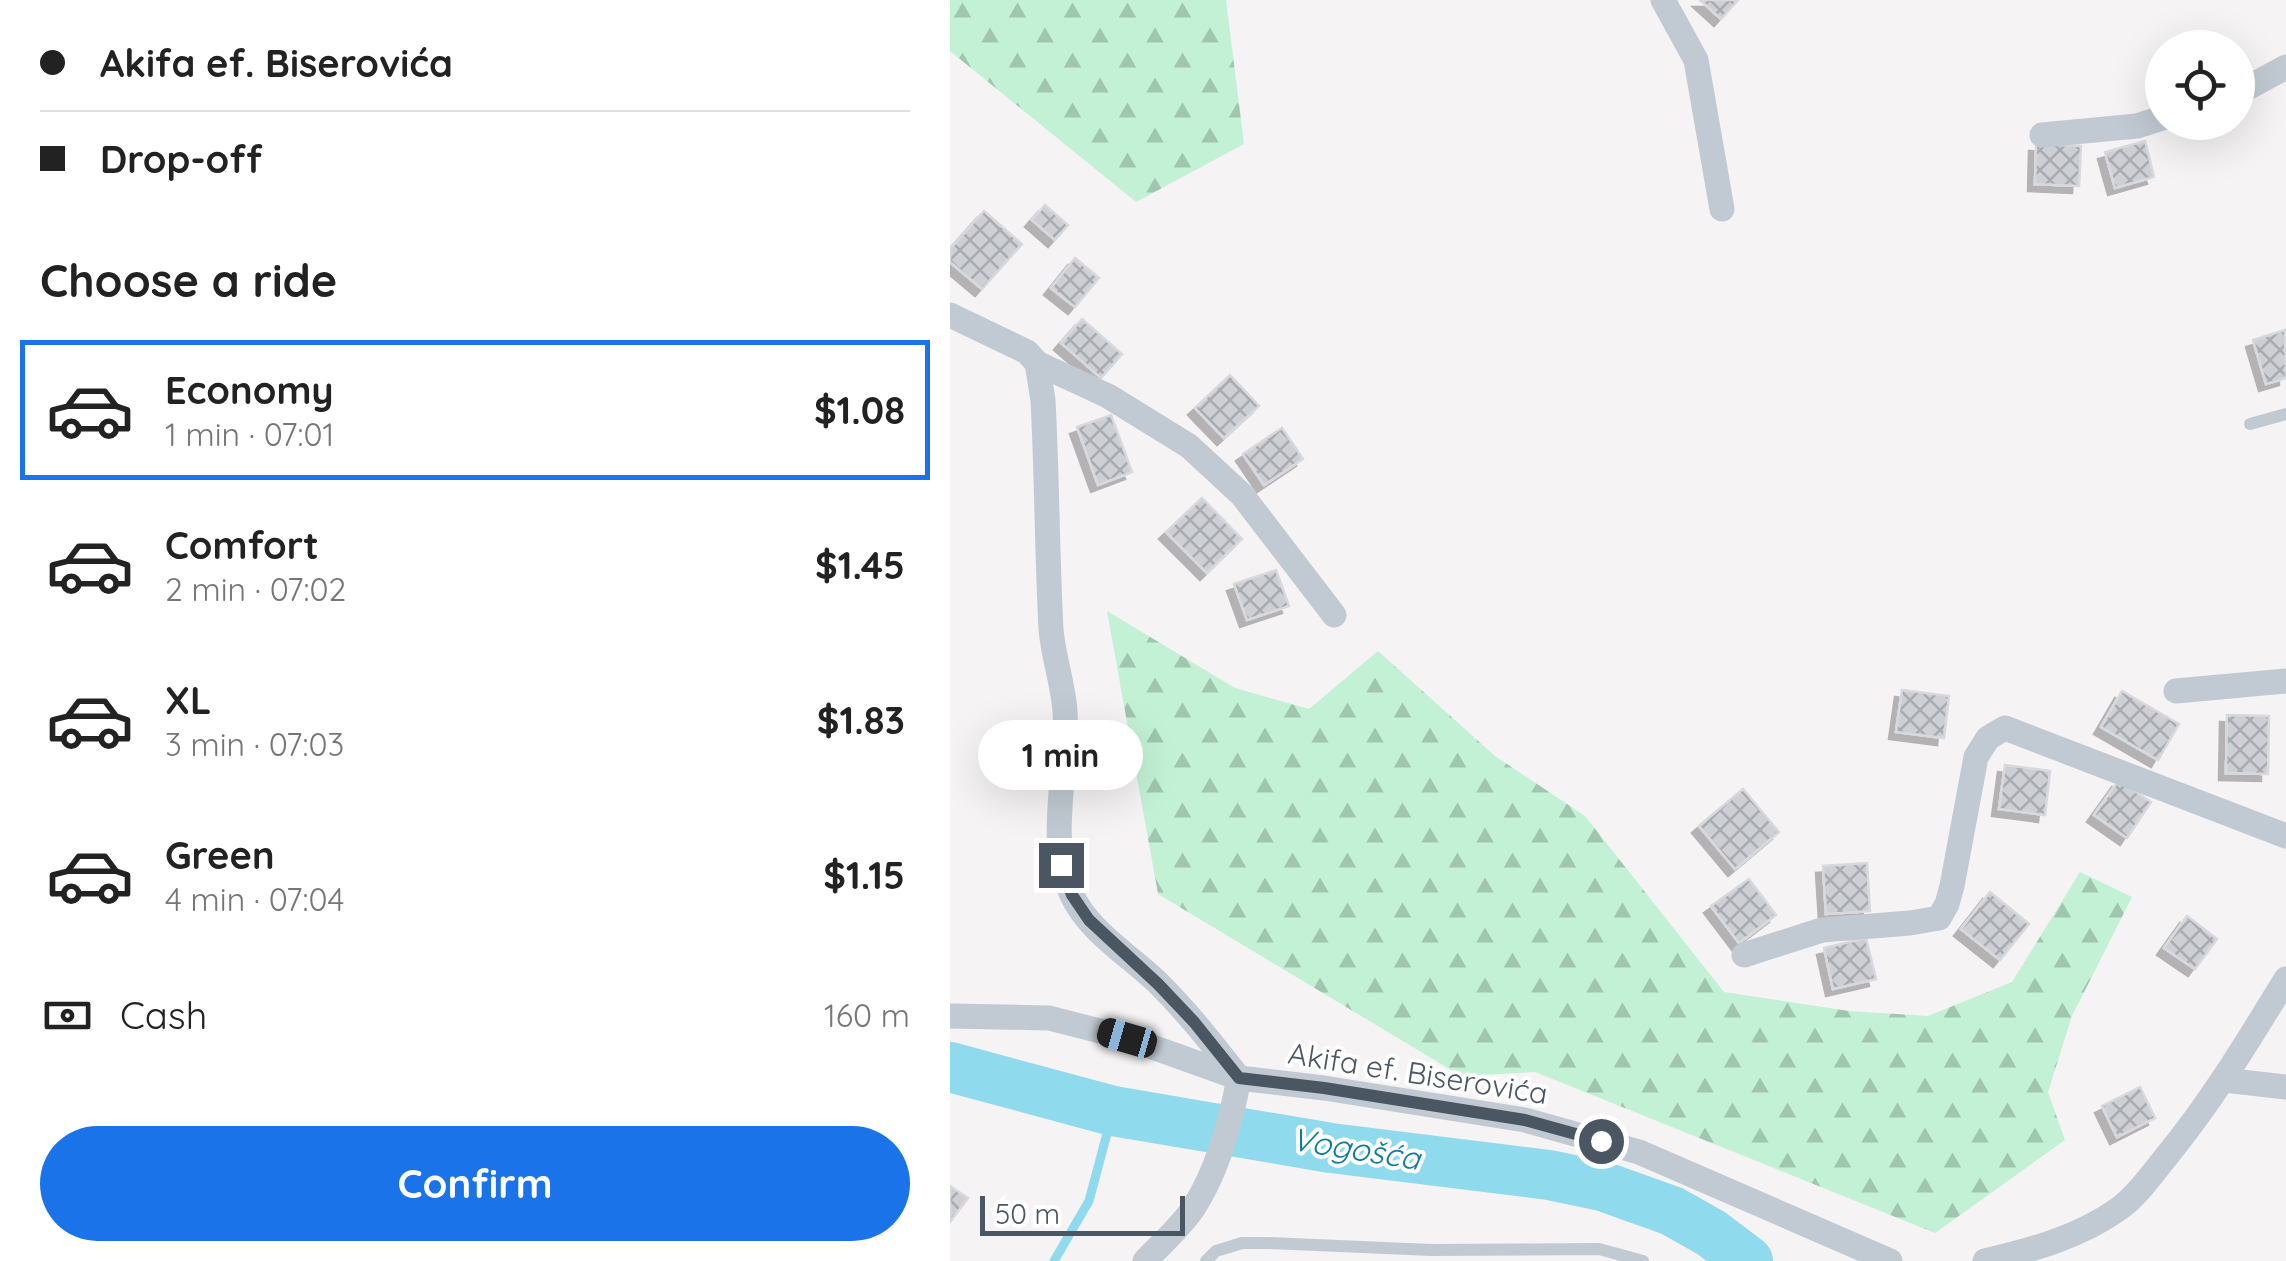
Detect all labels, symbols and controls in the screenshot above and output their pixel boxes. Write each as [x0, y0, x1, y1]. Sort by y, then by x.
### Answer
map controls [2145, 30, 2255, 140]
button: locate [2145, 30, 2255, 140]
text: Akifa ef. Biserovića [100, 39, 453, 87]
text: Drop-off [100, 135, 262, 183]
text: Choose a ride [40, 252, 337, 308]
icon: car [45, 365, 135, 455]
text: Economy [165, 366, 334, 414]
text: $1.08 [814, 386, 905, 434]
text: 1 min · 07:01 [165, 414, 334, 454]
icon: car [45, 520, 135, 610]
text: Comfort [165, 521, 319, 569]
text: $1.45 [815, 541, 905, 589]
text: 2 min · 07:02 [165, 569, 346, 609]
icon: car [45, 675, 135, 765]
text: XL [165, 676, 211, 724]
text: $1.83 [817, 696, 905, 744]
callout: 1 min [978, 720, 1144, 790]
text: 3 min · 07:03 [165, 724, 344, 764]
text: 1 min [1022, 735, 1099, 775]
icon: car [45, 830, 135, 920]
text: Green [165, 831, 275, 879]
route end [1039, 843, 1084, 888]
text: $1.15 [823, 851, 905, 899]
text: 4 min · 07:04 [165, 879, 344, 919]
icon: cash [40, 988, 95, 1043]
text: Cash [120, 991, 207, 1039]
text: 160 m [824, 995, 910, 1035]
car [1094, 1015, 1160, 1061]
street label: Akifa ef. Biserovića [1286, 1034, 1550, 1112]
water label: Vogošća [1289, 1118, 1425, 1178]
route start [1579, 1119, 1624, 1164]
button: Confirm [40, 1126, 910, 1241]
scale bar [980, 1191, 1185, 1236]
text: 50 m [995, 1196, 1060, 1231]

